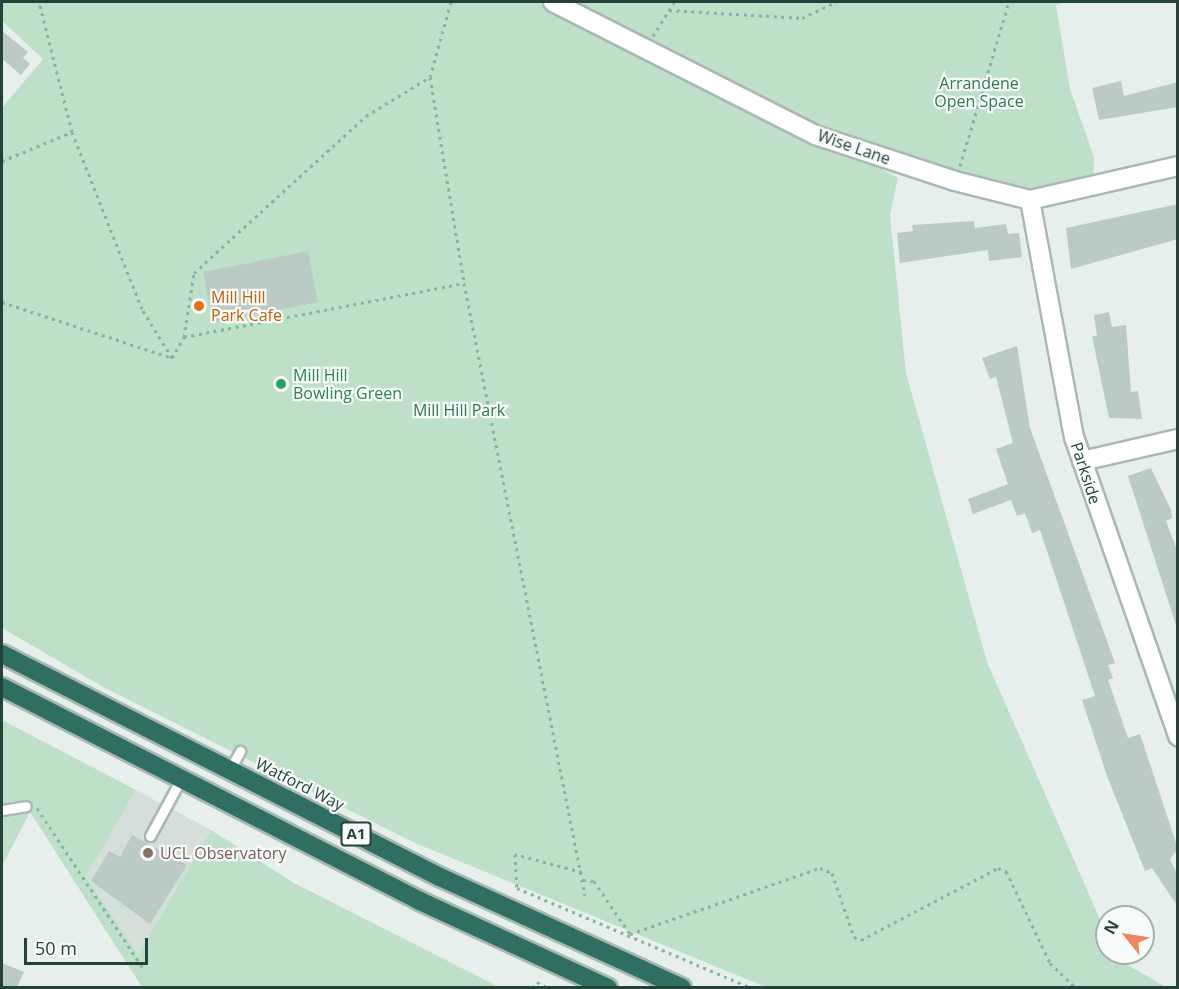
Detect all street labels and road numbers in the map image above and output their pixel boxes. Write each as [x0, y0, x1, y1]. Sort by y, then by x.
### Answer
street label: Wise Lane [815, 126, 893, 168]
street label: Parkside [1067, 440, 1105, 506]
street label: Watford Way [253, 754, 347, 814]
road number: A1 [340, 822, 372, 846]

